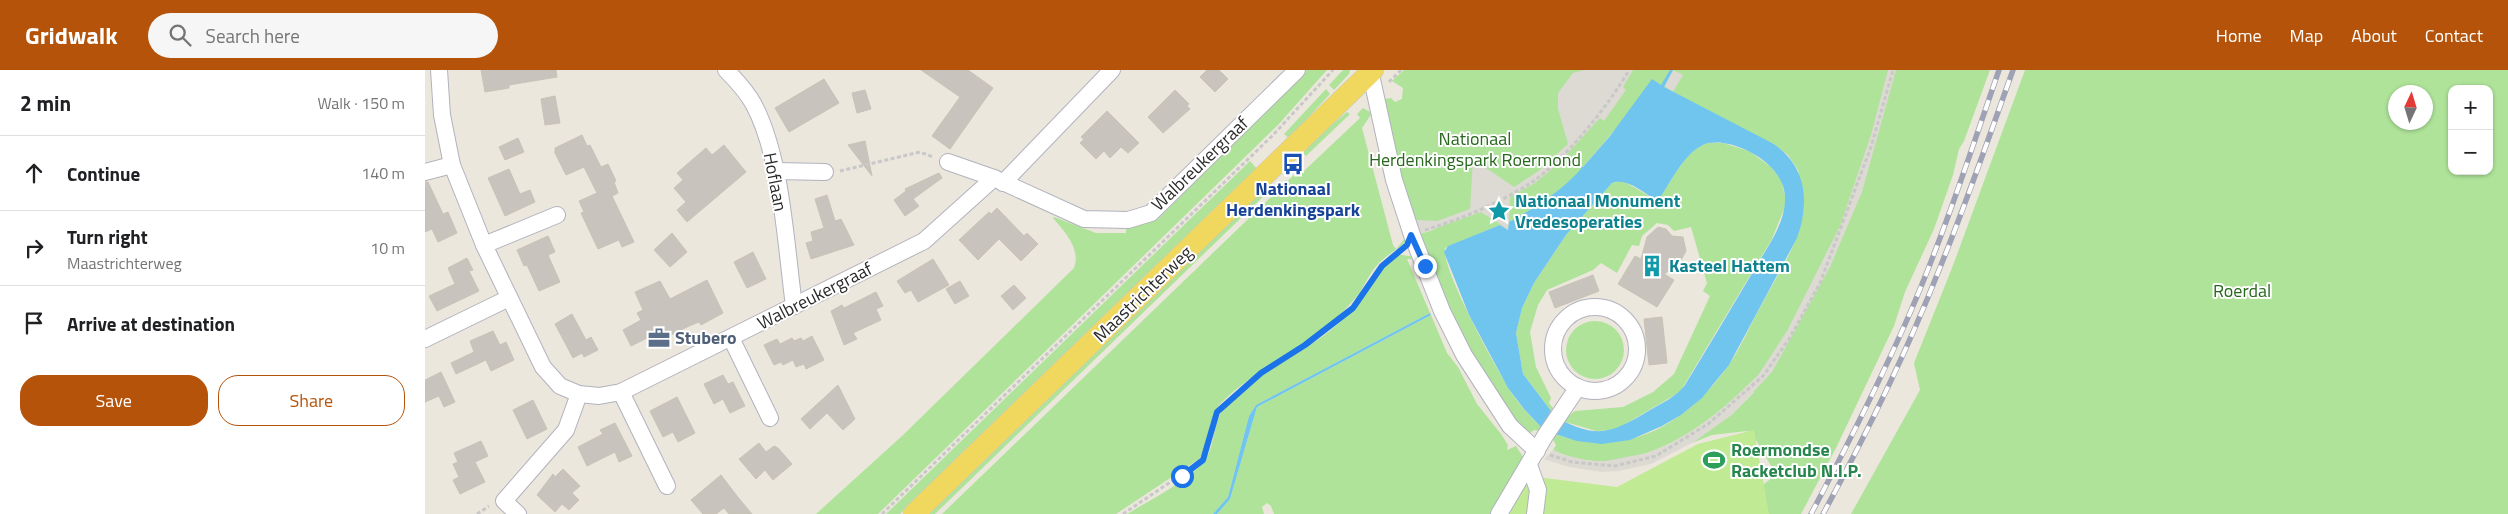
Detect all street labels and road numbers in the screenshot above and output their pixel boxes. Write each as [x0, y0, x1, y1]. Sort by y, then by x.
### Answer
street label: Walbreukergraaf [1145, 110, 1254, 217]
street label: Hoflaan [757, 150, 794, 214]
street label: Maastrichterweg [1087, 239, 1198, 348]
street label: Walbreukergraaf [752, 255, 877, 336]

